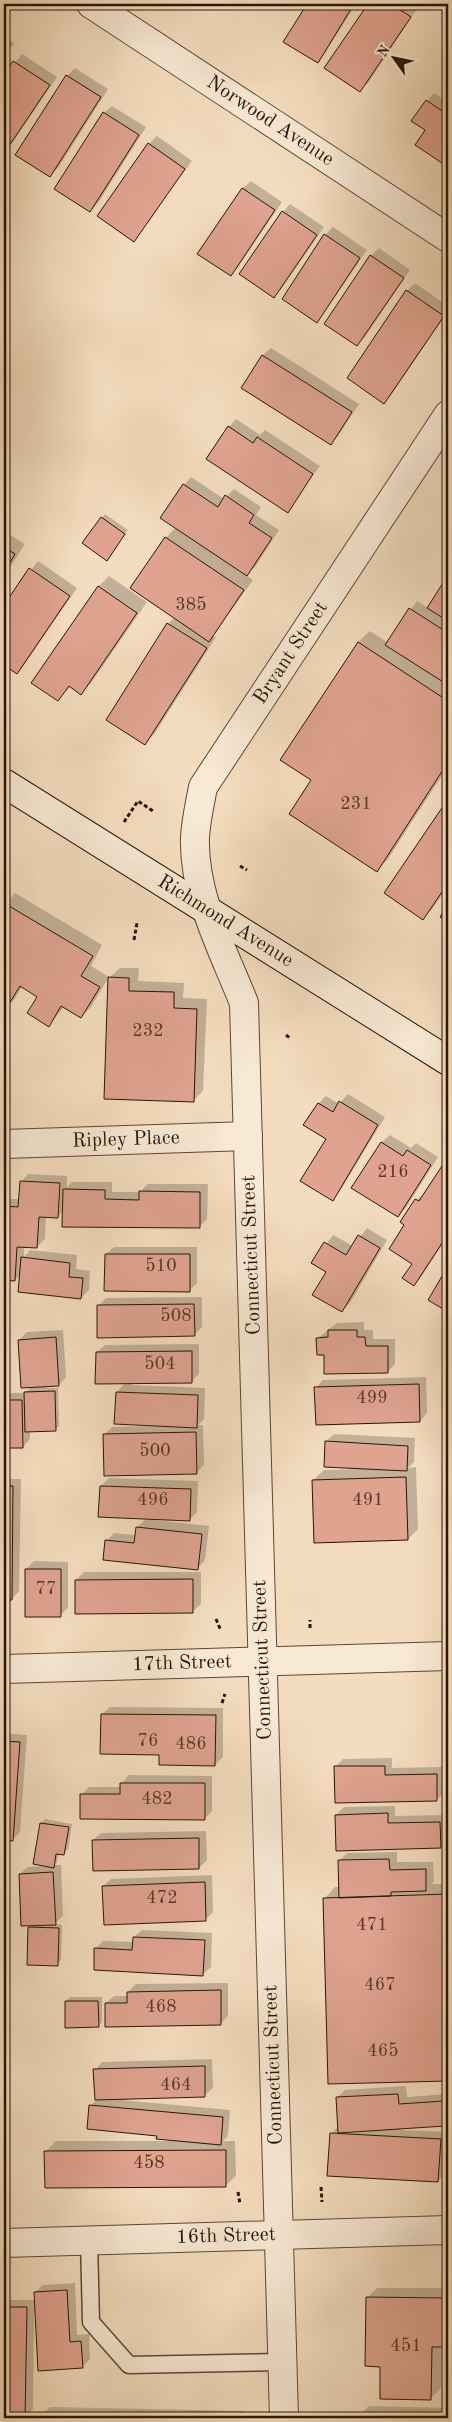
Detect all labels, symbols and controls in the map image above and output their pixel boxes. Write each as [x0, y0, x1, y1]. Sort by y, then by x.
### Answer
north arrow [370, 32, 420, 82]
text: N [375, 43, 393, 60]
street label: Norwood Avenue [203, 73, 337, 170]
house number: 385 [175, 596, 207, 614]
street label: Bryant Street [250, 598, 332, 708]
house number: 231 [340, 795, 372, 813]
street label: Richmond Avenue [154, 872, 296, 971]
house number: 232 [132, 1022, 164, 1040]
street label: Ripley Place [72, 1128, 180, 1152]
house number: 216 [377, 1163, 409, 1181]
street label: Connecticut Street [239, 1175, 265, 1335]
house number: 510 [145, 1257, 177, 1275]
house number: 508 [160, 1307, 192, 1325]
house number: 504 [144, 1355, 176, 1373]
house number: 499 [356, 1389, 388, 1407]
house number: 500 [139, 1442, 171, 1460]
house number: 496 [137, 1491, 169, 1509]
house number: 491 [352, 1491, 384, 1509]
house number: 77 [36, 1580, 56, 1598]
street label: Connecticut Street [250, 1580, 276, 1740]
street label: 17th Street [132, 1652, 232, 1675]
house number: 76 [138, 1732, 158, 1750]
house number: 486 [175, 1735, 207, 1753]
house number: 482 [141, 1790, 173, 1808]
house number: 472 [146, 1889, 178, 1907]
house number: 471 [356, 1916, 388, 1934]
house number: 467 [364, 1976, 396, 1994]
street label: Connecticut Street [261, 1985, 287, 2145]
house number: 468 [145, 1998, 177, 2016]
house number: 465 [367, 2042, 399, 2060]
house number: 464 [160, 2076, 192, 2094]
house number: 458 [133, 2154, 165, 2172]
street label: 16th Street [176, 2225, 276, 2248]
house number: 451 [390, 2337, 422, 2355]

